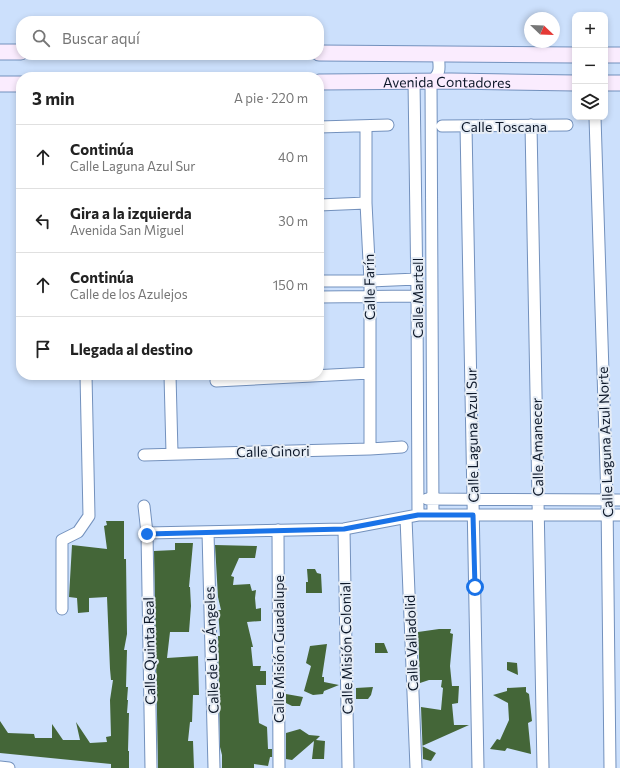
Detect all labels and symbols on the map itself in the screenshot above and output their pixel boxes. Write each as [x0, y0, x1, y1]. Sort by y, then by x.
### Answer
north arrow [524, 12, 560, 48]
street label: Avenida Contadores [383, 72, 511, 90]
street label: Calle Toscana [461, 118, 547, 135]
street label: Calle Farín [360, 254, 378, 320]
street label: Calle Martell [409, 258, 426, 338]
street label: Calle Laguna Azul Norte [594, 366, 616, 518]
street label: Calle Laguna Azul Sur [462, 367, 482, 503]
street label: Calle Amanecer [528, 397, 546, 496]
street label: Calle Ginori [236, 442, 310, 460]
route end [138, 525, 156, 543]
street label: Calle Misión Guadalupe [270, 575, 287, 723]
route start [466, 578, 484, 596]
street label: Calle Misión Colonial [336, 582, 356, 714]
street label: Calle de Los Ángeles [200, 586, 222, 714]
street label: Calle Valladolid [401, 595, 421, 691]
street label: Calle Quinta Real [140, 597, 158, 705]

